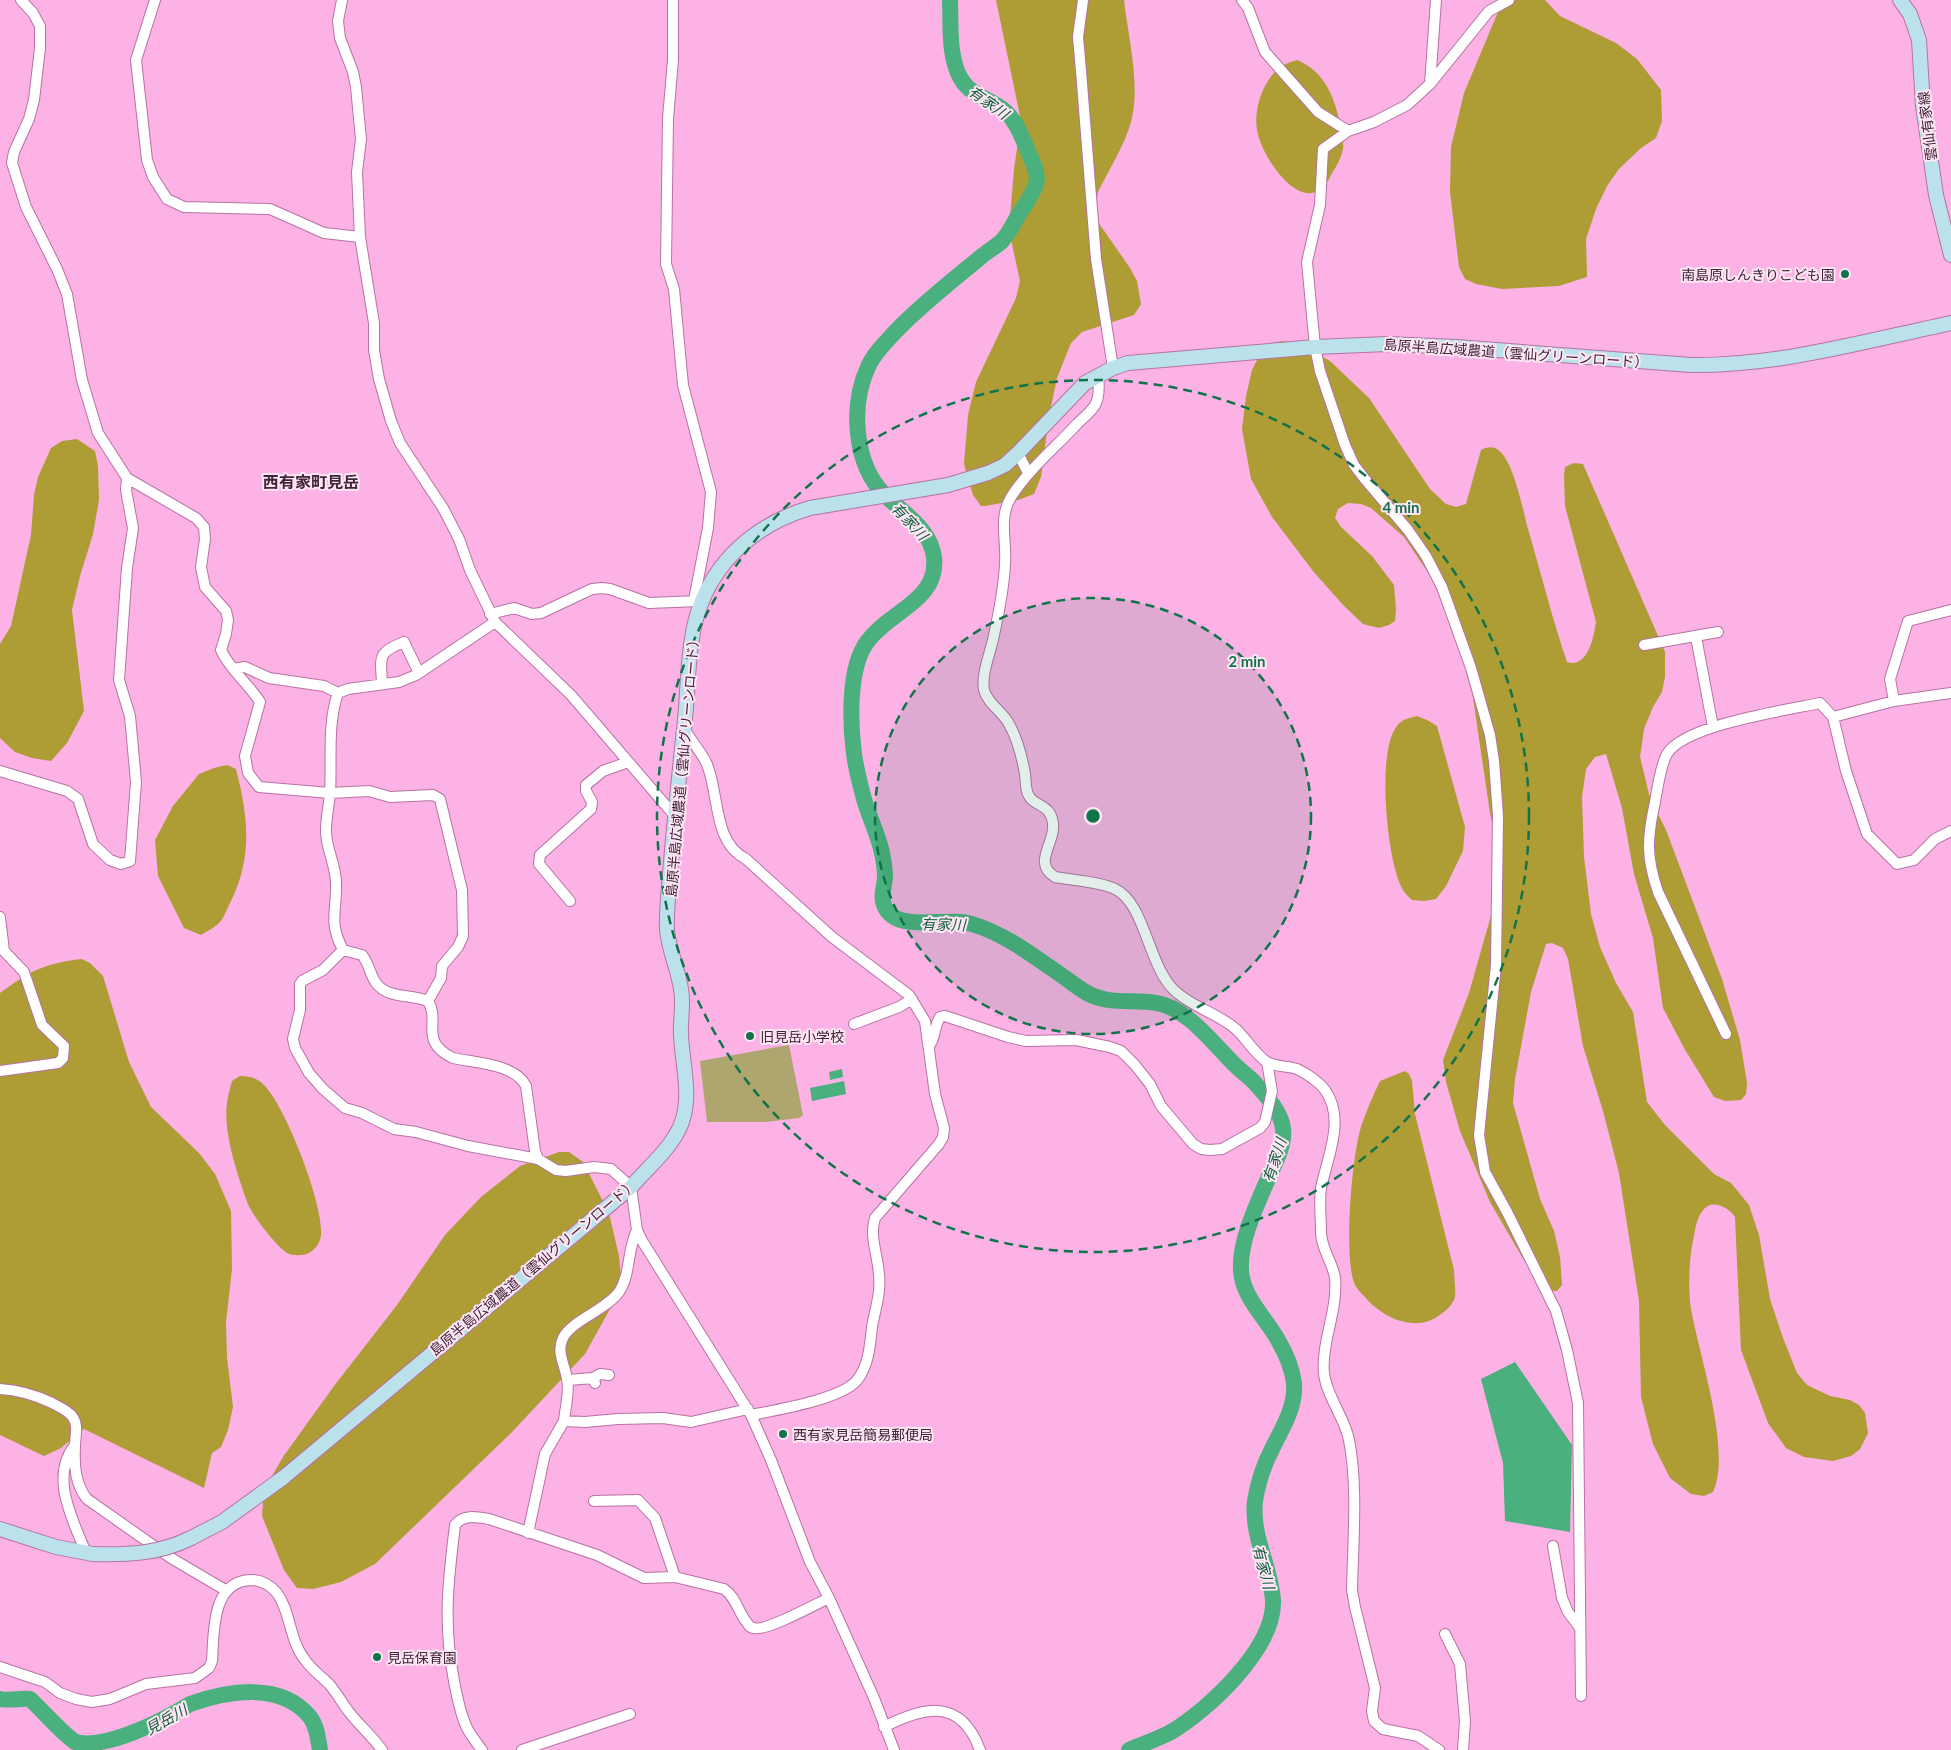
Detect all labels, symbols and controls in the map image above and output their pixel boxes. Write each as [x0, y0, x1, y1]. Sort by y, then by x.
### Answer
water label: 有家川 [966, 81, 1014, 124]
street label: 雲仙有家線 [1914, 90, 1940, 162]
place label: 南島原しんきりこども園 [1681, 266, 1835, 283]
marker: 南島原しんきりこども園 [1839, 268, 1851, 280]
street label: 島原半島広域農道（雲仙グリーンロード） [1383, 335, 1649, 371]
district label: 西有家町見岳 [263, 472, 359, 491]
water label: 有家川 [888, 498, 933, 545]
text: 4 min [1382, 498, 1420, 516]
street label: 島原半島広域農道（雲仙グリーンロード） [662, 632, 702, 898]
text: 2 min [1228, 652, 1266, 670]
centre of rings [1084, 807, 1102, 825]
water label: 有家川 [920, 915, 968, 933]
place label: 旧見岳小学校 [760, 1028, 844, 1045]
marker: 旧見岳小学校 [744, 1030, 756, 1042]
water label: 有家川 [1258, 1134, 1290, 1184]
street label: 島原半島広域農道（雲仙グリーンロード） [426, 1175, 640, 1359]
place label: 西有家見岳簡易郵便局 [793, 1426, 933, 1443]
marker: 西有家見岳簡易郵便局 [777, 1428, 789, 1440]
water label: 有家川 [1249, 1543, 1279, 1593]
place label: 見岳保育園 [387, 1649, 457, 1666]
marker: 見岳保育園 [371, 1651, 383, 1663]
water label: 見岳川 [142, 1699, 192, 1738]

